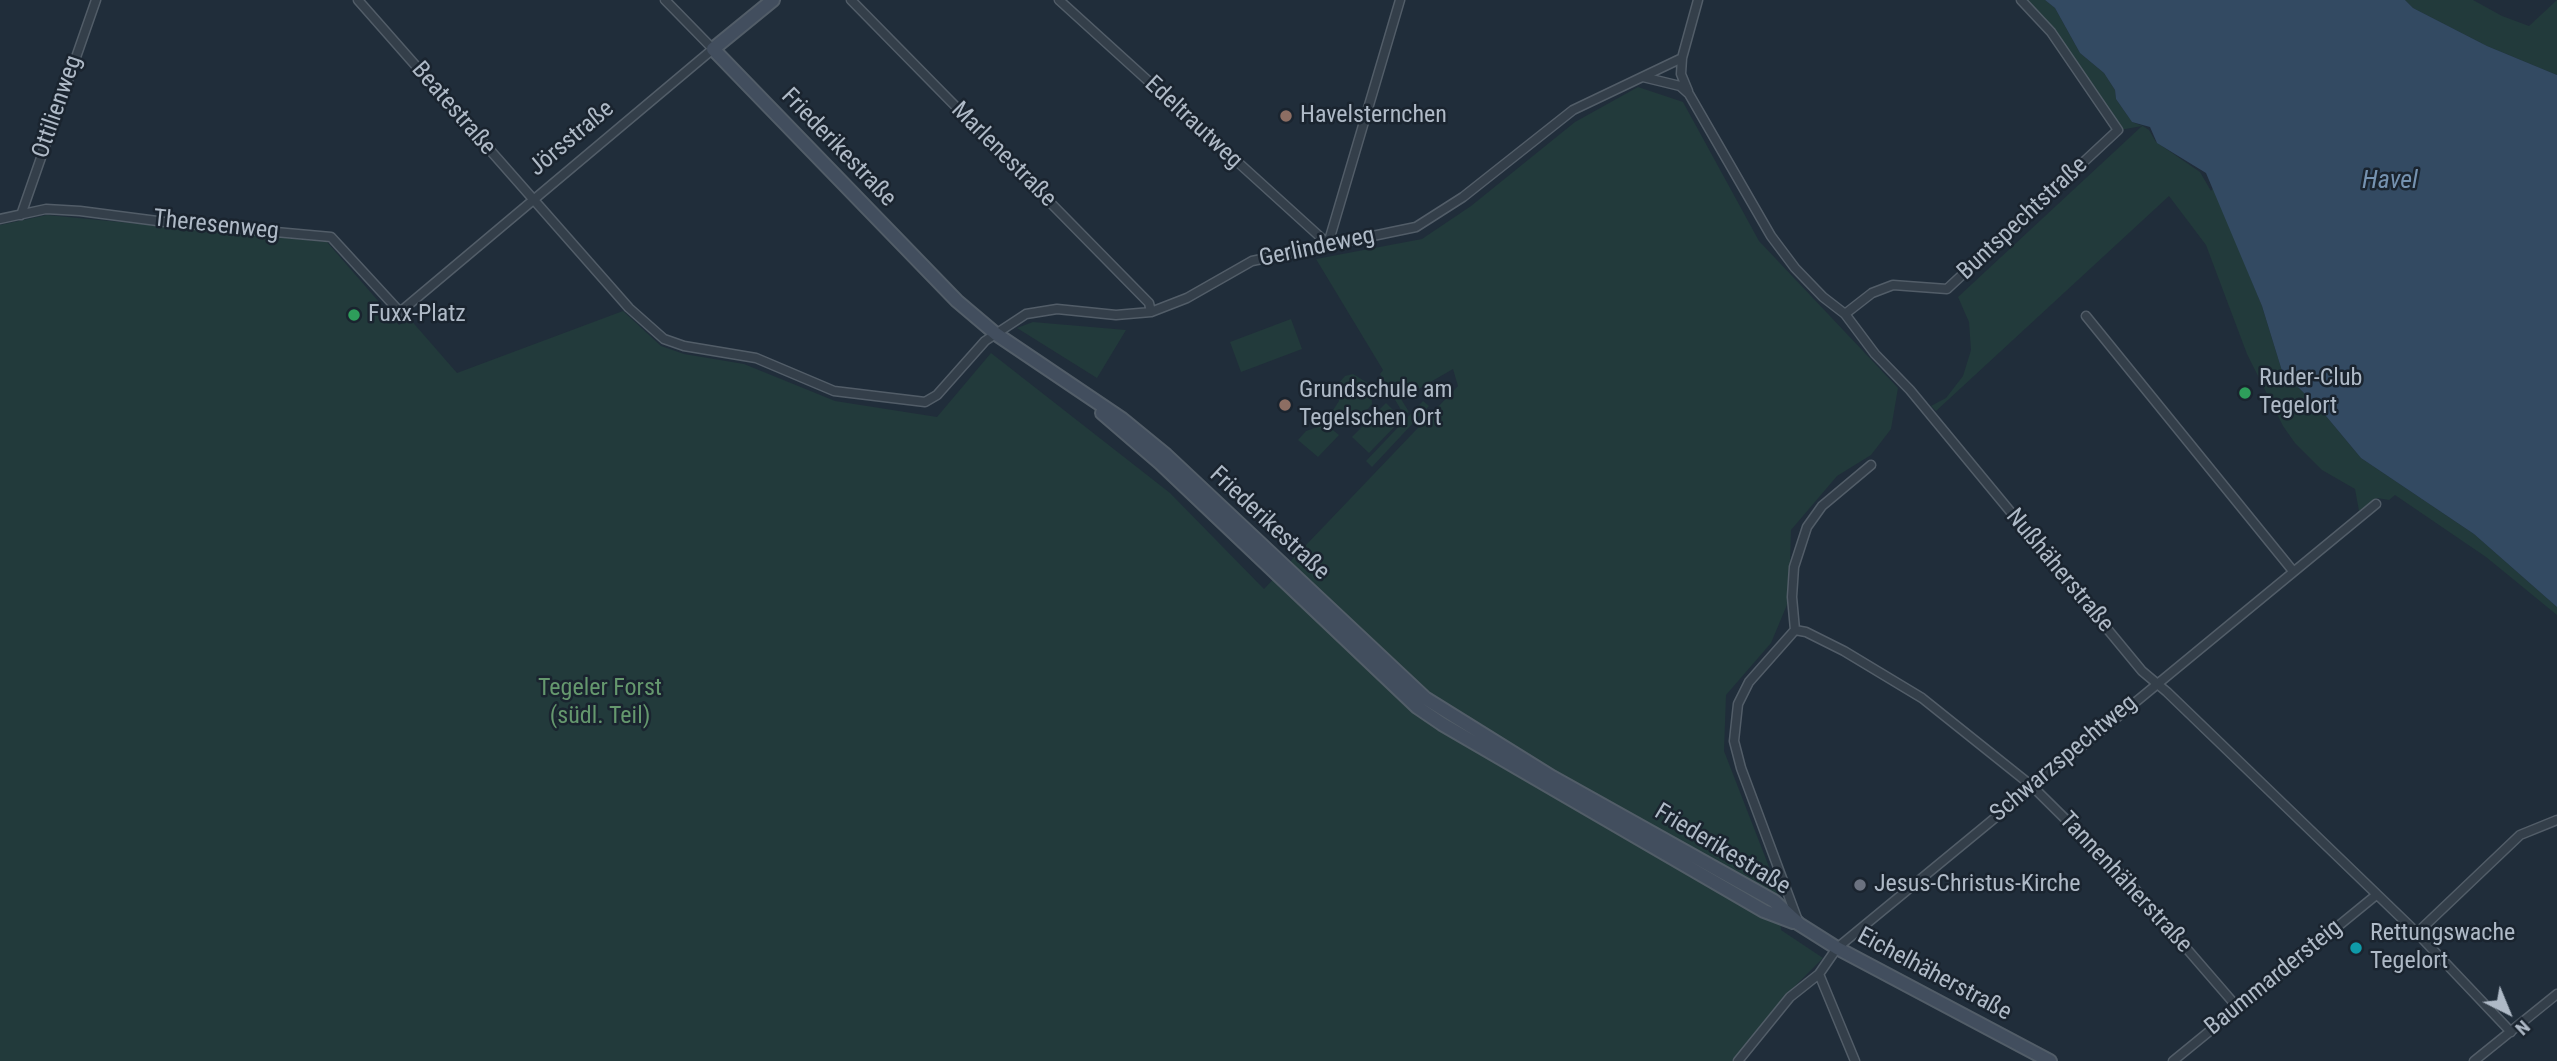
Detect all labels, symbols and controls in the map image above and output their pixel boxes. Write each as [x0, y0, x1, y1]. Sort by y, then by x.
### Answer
street label: Ottilienweg [27, 52, 89, 162]
street label: Beatestraße [405, 56, 501, 162]
street label: Edeltrautweg [1138, 70, 1248, 176]
street label: Friederikestraße [774, 83, 902, 213]
street label: Jörsstraße [524, 95, 620, 183]
street label: Marlenestraße [944, 96, 1062, 214]
place label: Havelsternchen [1300, 102, 1447, 130]
marker: Havelsternchen [1278, 108, 1294, 124]
street label: Buntspechtstraße [1952, 151, 2094, 287]
water label: Havel [2362, 165, 2418, 197]
street label: Theresenweg [152, 205, 280, 247]
street label: Gerlindeweg [1257, 222, 1377, 274]
place label: Fuxx-Platz [368, 301, 466, 329]
marker: Fuxx-Platz [346, 307, 362, 323]
place label: Ruder-Club Tegelort [2259, 365, 2362, 421]
place label: Grundschule am Tegelschen Ort [1299, 377, 1453, 433]
marker: Ruder-Club Tegelort [2237, 385, 2253, 401]
marker: Grundschule am Tegelschen Ort [1277, 397, 1293, 413]
street label: Friederikestraße [1203, 461, 1335, 587]
street label: Nußhäherstraße [1999, 503, 2119, 639]
park label: Tegeler Forst (südl. Teil) [538, 675, 662, 731]
street label: Schwarzspechtweg [1985, 689, 2143, 829]
street label: Friederikestraße [1649, 798, 1795, 902]
street label: Tannenhäherstraße [2052, 807, 2198, 959]
place label: Jesus-Christus-Kirche [1874, 871, 2080, 899]
marker: Jesus-Christus-Kirche [1852, 877, 1868, 893]
street label: Baummardersteig [2200, 914, 2348, 1042]
place label: Rettungswache Tegelort [2370, 920, 2515, 976]
street label: Eichelhäherstraße [1852, 922, 2016, 1028]
marker: Rettungswache Tegelort [2348, 940, 2364, 956]
north arrow [2473, 977, 2543, 1047]
text: N [2511, 1015, 2535, 1040]

